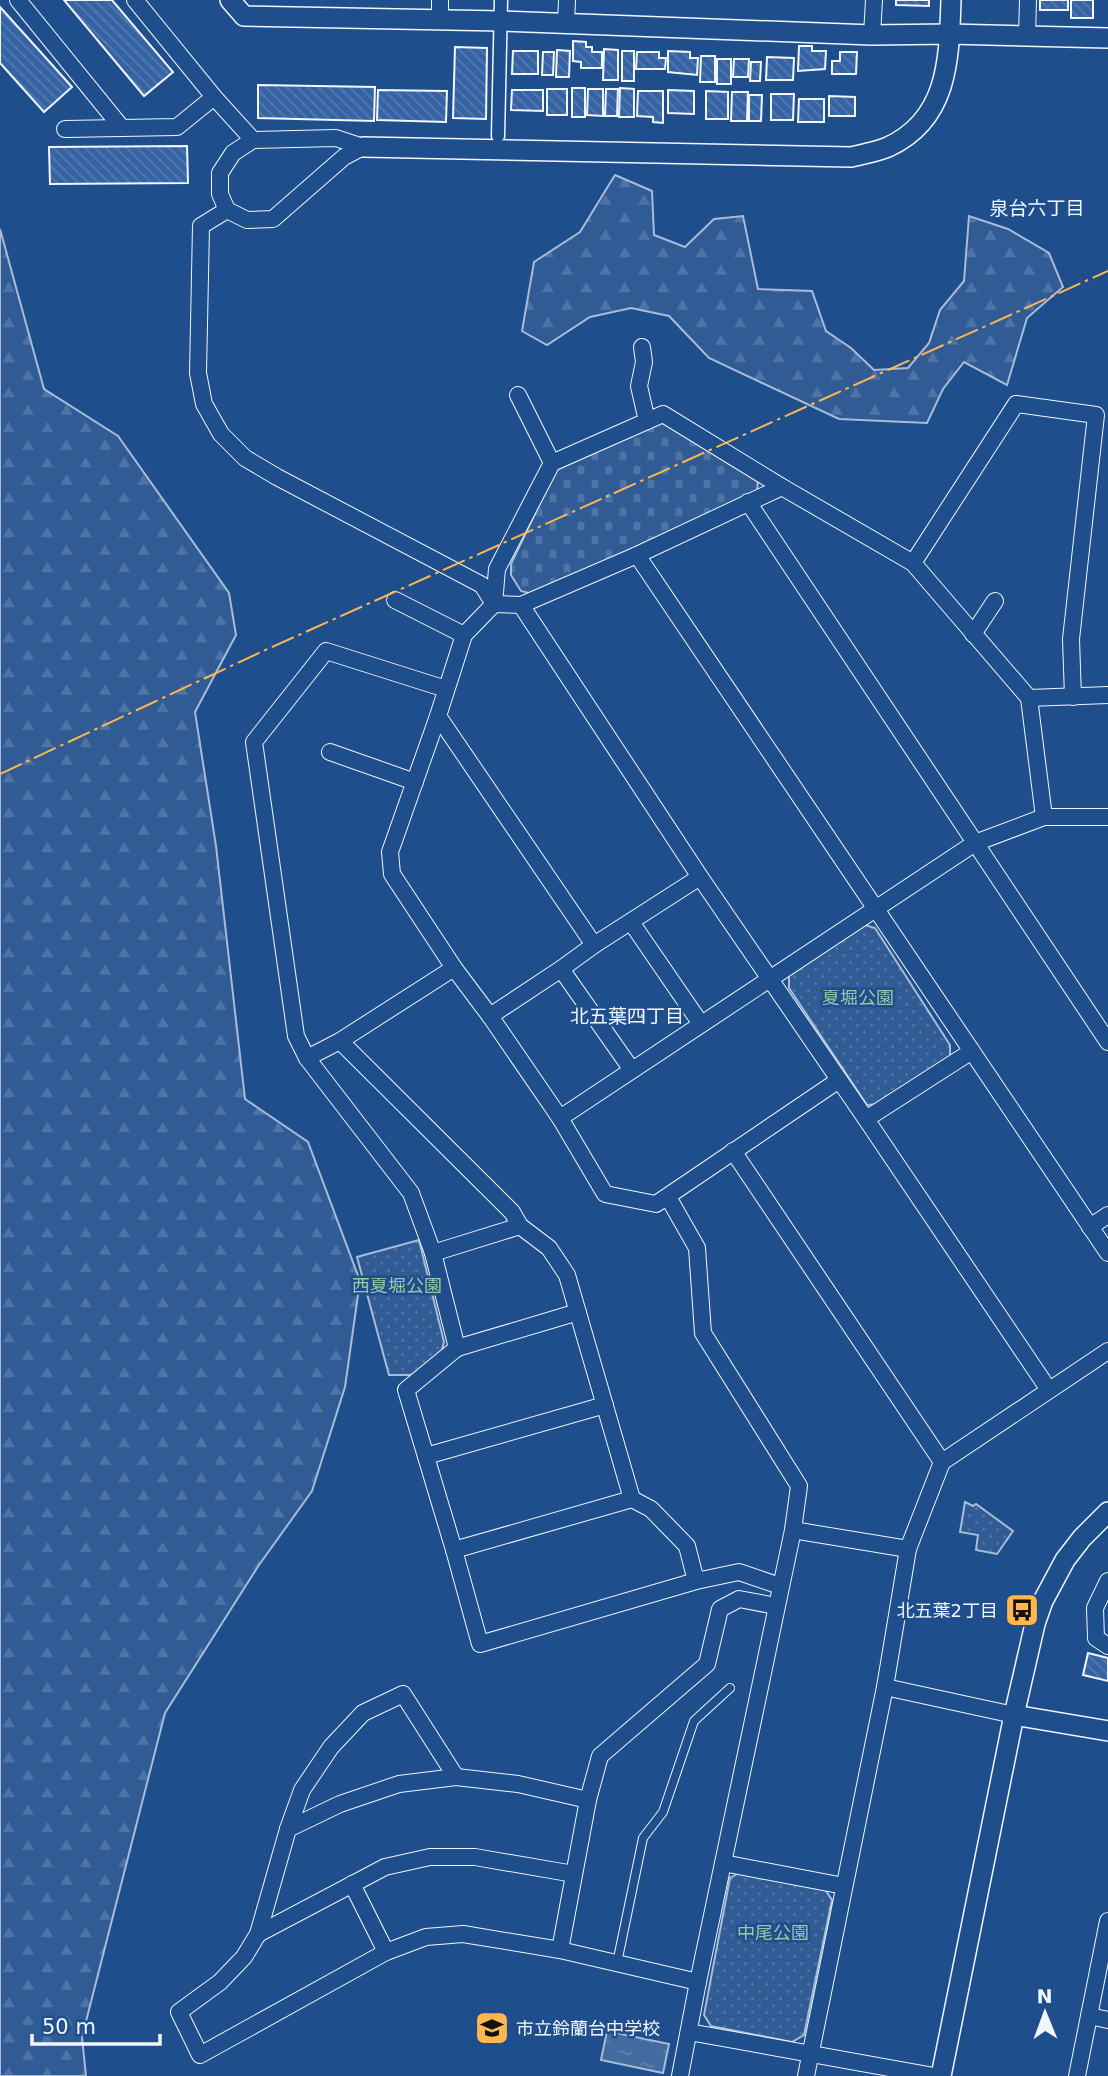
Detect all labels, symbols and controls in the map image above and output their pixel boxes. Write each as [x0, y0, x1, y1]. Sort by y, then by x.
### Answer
district label: 泉台六丁目 [989, 197, 1085, 219]
park label: 夏堀公園 [822, 987, 894, 1008]
district label: 北五葉四丁目 [570, 1005, 684, 1027]
park label: 西夏堀公園 [352, 1275, 442, 1296]
bus stop icon: 北五葉2丁目 [1003, 1591, 1041, 1629]
place label: 北五葉2丁目 [897, 1600, 998, 1621]
park label: 中尾公園 [737, 1922, 809, 1943]
north arrow [1010, 1978, 1080, 2048]
text: N [1037, 1985, 1053, 2007]
scale bar [32, 2002, 159, 2046]
school or university icon: 市立鈴蘭台中学校 [473, 2009, 511, 2047]
text: 50 m [42, 2015, 96, 2039]
place label: 市立鈴蘭台中学校 [516, 2018, 660, 2039]

